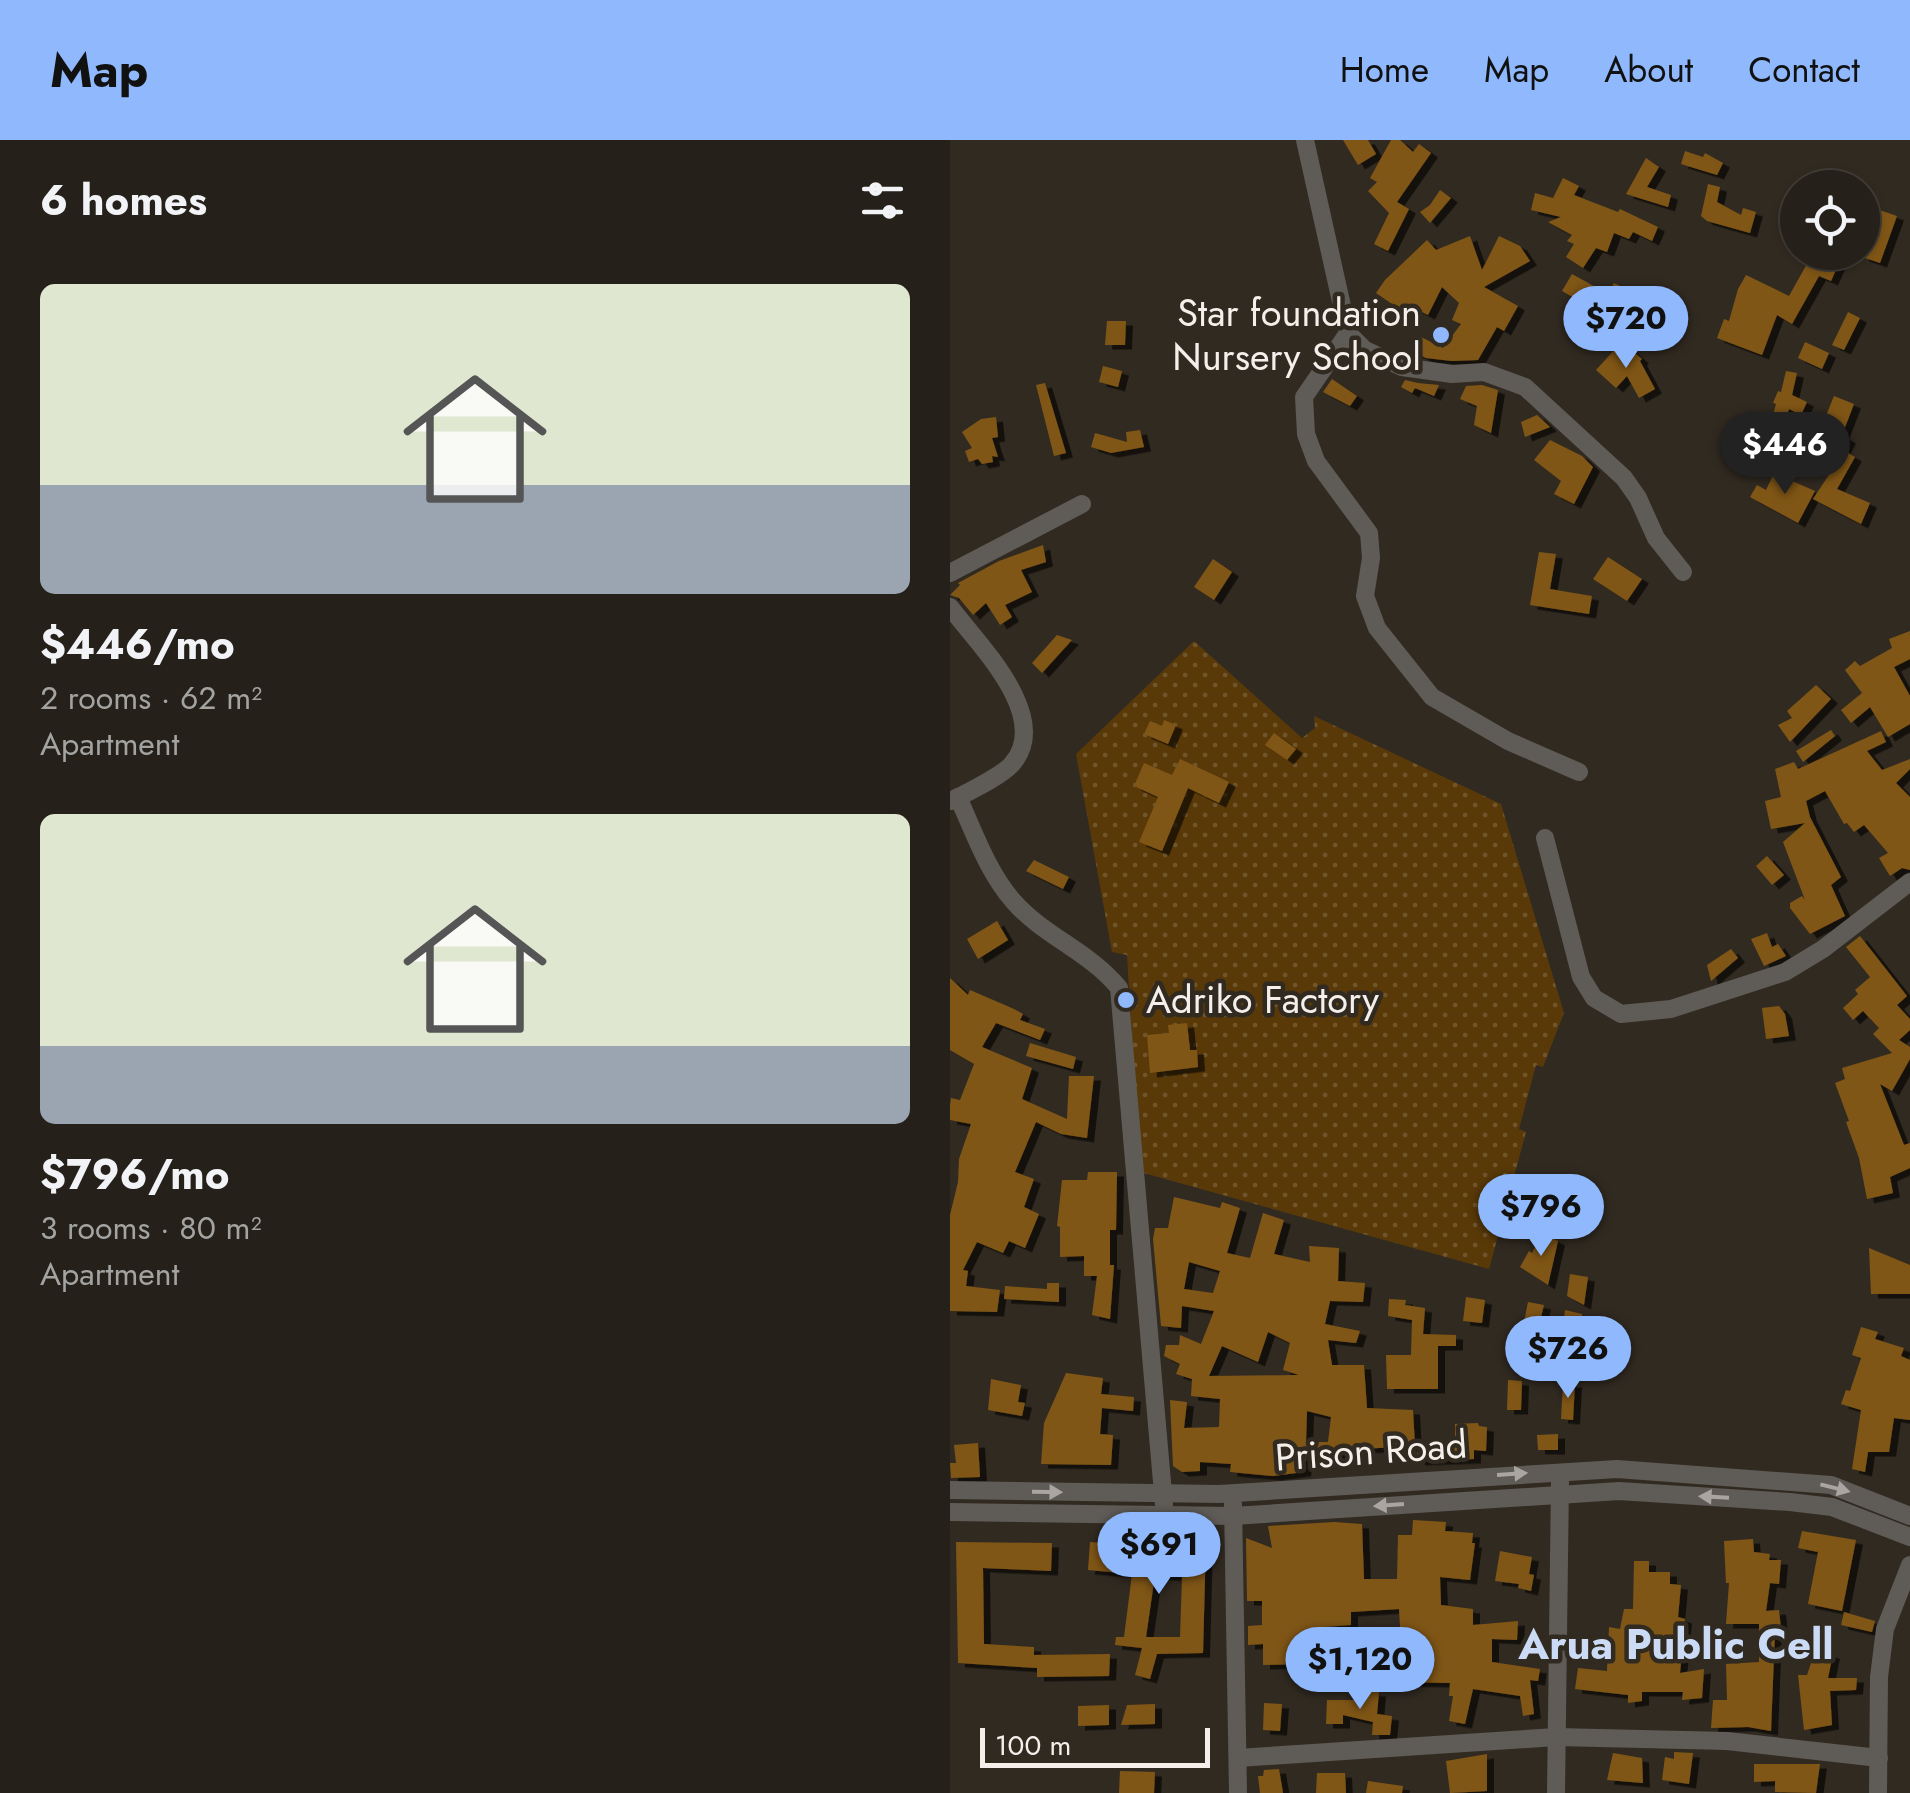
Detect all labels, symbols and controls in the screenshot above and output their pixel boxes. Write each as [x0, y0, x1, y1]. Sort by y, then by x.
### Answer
text: Map [50, 36, 148, 105]
text: Home [1340, 45, 1429, 95]
text: Map [1484, 45, 1549, 95]
text: About [1604, 45, 1693, 95]
text: Contact [1748, 45, 1860, 95]
text: 6 homes [40, 170, 207, 231]
map controls [1780, 170, 1880, 270]
button: locate [1780, 170, 1880, 270]
icon: filters [855, 173, 910, 228]
place label: Star foundation Nursery School [1172, 285, 1421, 384]
pin: $720 [1567, 286, 1685, 371]
text: $720 [1585, 295, 1667, 341]
marker: Star foundation Nursery School [1430, 324, 1452, 346]
icon: home [385, 349, 565, 529]
pin: $446 [1726, 412, 1844, 497]
text: $446 [1742, 421, 1828, 467]
text: $446/mo [40, 614, 235, 675]
text: 2 rooms · 62 m² [40, 675, 262, 721]
text: Apartment [40, 721, 179, 767]
icon: home [385, 879, 565, 1059]
place label: Adriko Factory [1146, 972, 1379, 1027]
marker: Adriko Factory [1115, 989, 1137, 1011]
text: $796/mo [40, 1144, 229, 1205]
pin: $796 [1482, 1174, 1600, 1259]
text: $796 [1500, 1183, 1582, 1229]
text: 3 rooms · 80 m² [40, 1205, 261, 1251]
text: Apartment [40, 1251, 179, 1297]
pin: $726 [1509, 1316, 1627, 1401]
text: $726 [1527, 1325, 1609, 1371]
street label: Prison Road [1273, 1416, 1469, 1485]
one-way arrow [1496, 1465, 1528, 1481]
one-way arrow [1820, 1481, 1851, 1496]
one-way arrow [1032, 1485, 1064, 1501]
one-way arrow [1697, 1489, 1729, 1505]
one-way arrow [1373, 1497, 1405, 1513]
pin: $691 [1100, 1512, 1218, 1597]
text: $691 [1119, 1521, 1199, 1567]
district label: Arua Public Cell [1517, 1614, 1834, 1675]
pin: $1,120 [1279, 1627, 1441, 1712]
text: $1,120 [1307, 1636, 1413, 1682]
scale bar [980, 1723, 1210, 1768]
text: 100 m [995, 1725, 1071, 1766]

